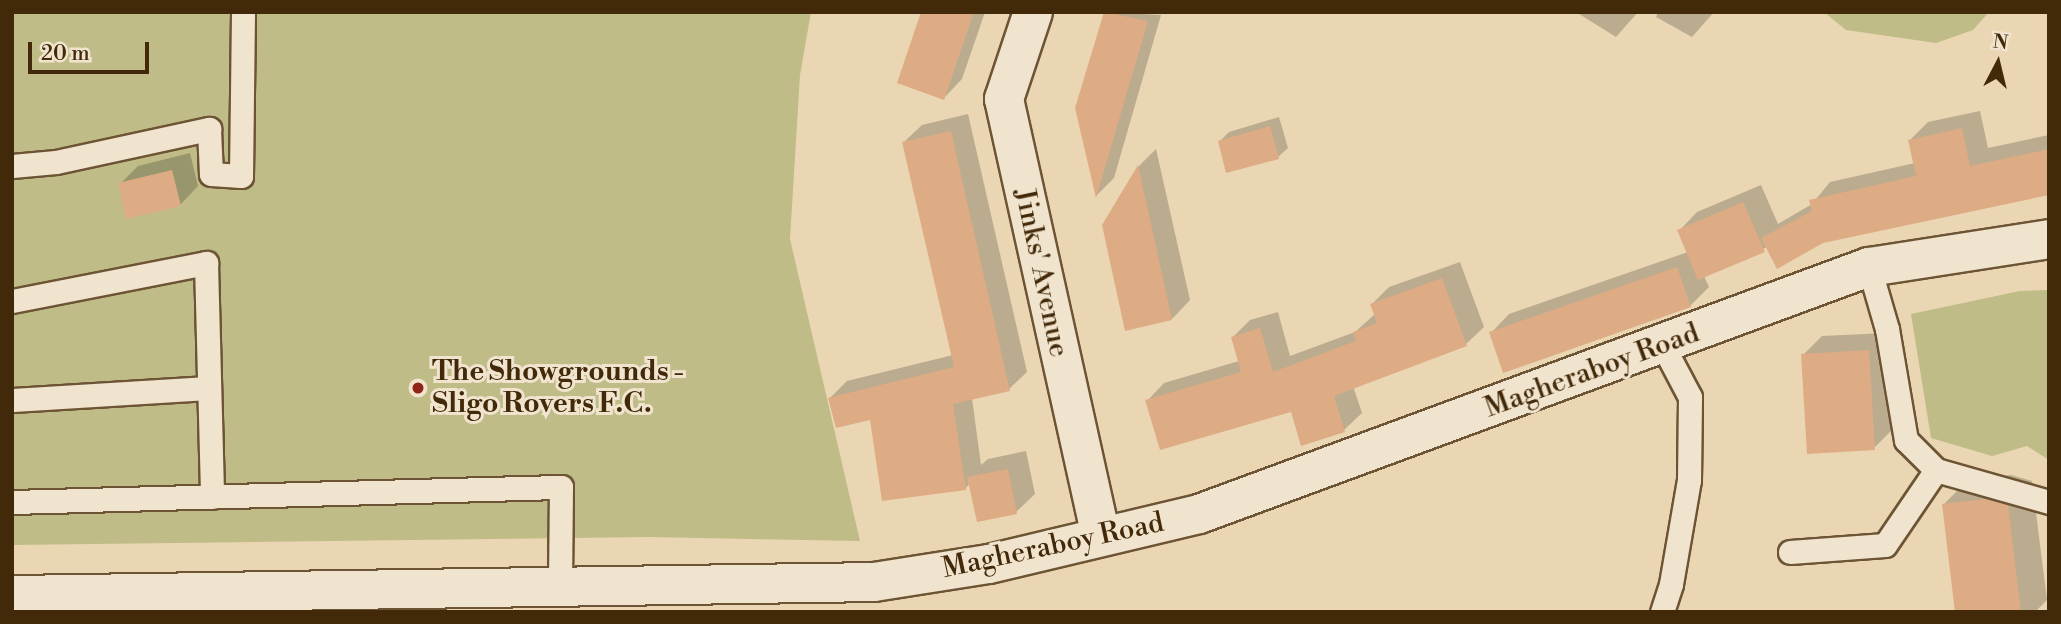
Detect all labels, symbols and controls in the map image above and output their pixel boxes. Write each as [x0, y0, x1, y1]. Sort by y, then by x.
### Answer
scale bar [32, 28, 152, 72]
north arrow [1963, 28, 2033, 98]
text: N [1992, 29, 2009, 55]
text: 20 m [41, 41, 90, 67]
street label: Jinks' Avenue [1007, 186, 1075, 360]
street label: Magheraboy Road [1480, 317, 1704, 425]
place label: The Showgrounds - Sligo Rovers F.C. [432, 355, 684, 421]
marker: The Showgrounds - Sligo Rovers F.C. [410, 380, 426, 396]
street label: Magheraboy Road [939, 506, 1167, 586]

